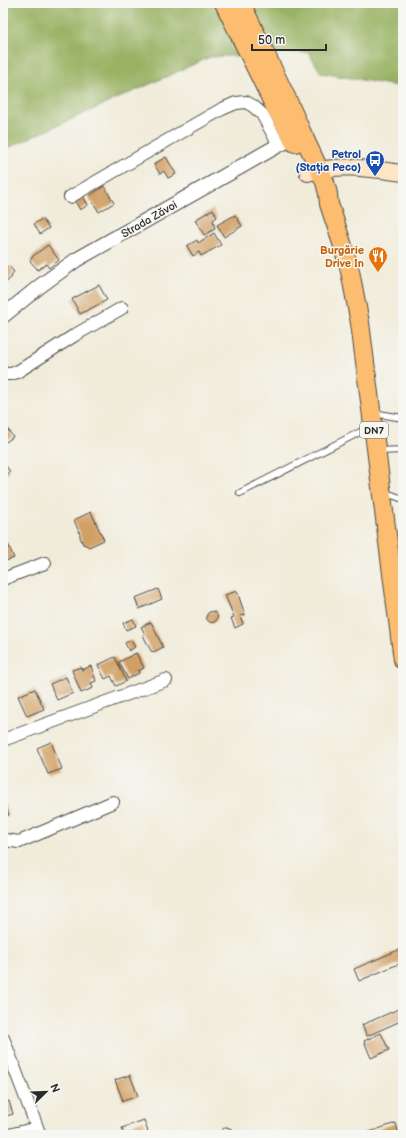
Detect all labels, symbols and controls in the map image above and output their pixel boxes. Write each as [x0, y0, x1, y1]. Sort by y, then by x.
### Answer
scale bar [252, 26, 326, 52]
text: 50 m [258, 33, 285, 48]
place label: Petrol (Stația Peco) [296, 148, 361, 174]
bus stop icon: Petrol (Stația Peco) [364, 149, 386, 177]
street label: Strada Zăvoi [119, 198, 180, 241]
place label: Burgărie Drive In [320, 244, 364, 270]
restaurant icon: Burgărie Drive In [367, 245, 389, 273]
road number: DN7 [360, 422, 388, 438]
north arrow [26, 1072, 66, 1112]
text: N [47, 1082, 62, 1095]

